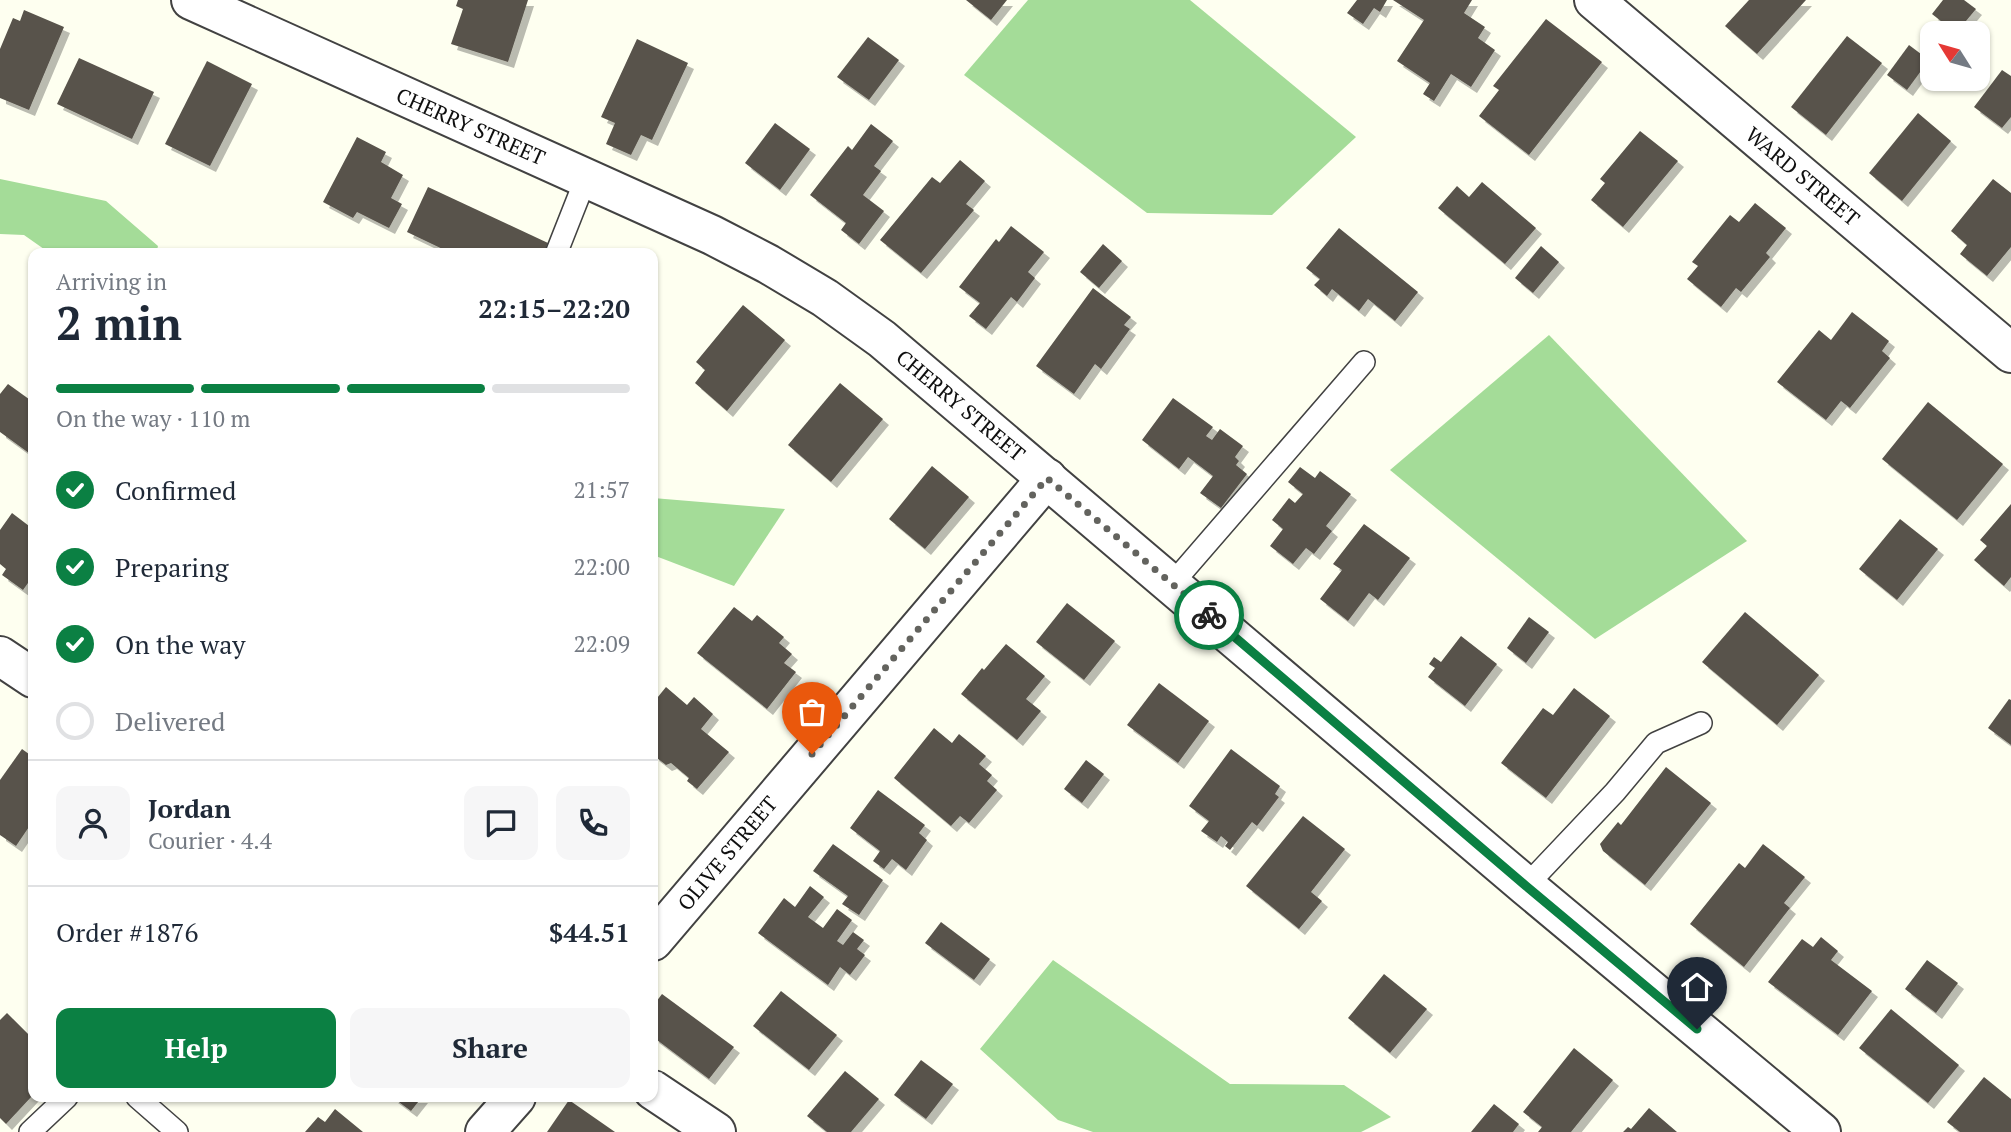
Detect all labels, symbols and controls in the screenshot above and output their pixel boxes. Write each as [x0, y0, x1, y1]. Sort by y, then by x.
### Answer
north arrow [1920, 21, 1990, 91]
map controls [1920, 21, 1990, 91]
street label: CHERRY STREET [392, 81, 550, 171]
street label: WARD STREET [1740, 120, 1866, 232]
text: Arriving in [56, 266, 167, 297]
text: 22:15–22:20 [478, 291, 630, 325]
text: 2 min [56, 292, 182, 353]
street label: CHERRY STREET [891, 343, 1031, 467]
text: On the way · 110 m [56, 403, 250, 434]
icon: check [56, 471, 94, 509]
text: Confirmed [115, 473, 236, 507]
text: 21:57 [573, 474, 630, 505]
icon: check [56, 548, 94, 586]
text: Preparing [115, 550, 228, 584]
text: 22:00 [573, 551, 630, 582]
courier [1174, 580, 1244, 650]
icon: bike [1190, 596, 1228, 634]
icon: check [56, 625, 94, 663]
text: On the way [115, 627, 246, 661]
text: 22:09 [573, 628, 630, 659]
pin [782, 682, 842, 754]
icon: bag [793, 693, 831, 731]
text: Delivered [115, 704, 225, 738]
button: person [56, 786, 130, 860]
button: chat [464, 786, 538, 860]
button: phone [556, 786, 630, 860]
street label: OLIVE STREET [671, 790, 783, 916]
text: Jordan [148, 791, 231, 825]
text: Courier · 4.4 [148, 825, 272, 856]
text: Order #1876 [56, 915, 198, 949]
text: $44.51 [549, 915, 630, 949]
pin [1667, 957, 1727, 1029]
icon: home [1678, 968, 1716, 1006]
button: Help [56, 1008, 336, 1088]
button: Share [350, 1008, 630, 1088]

